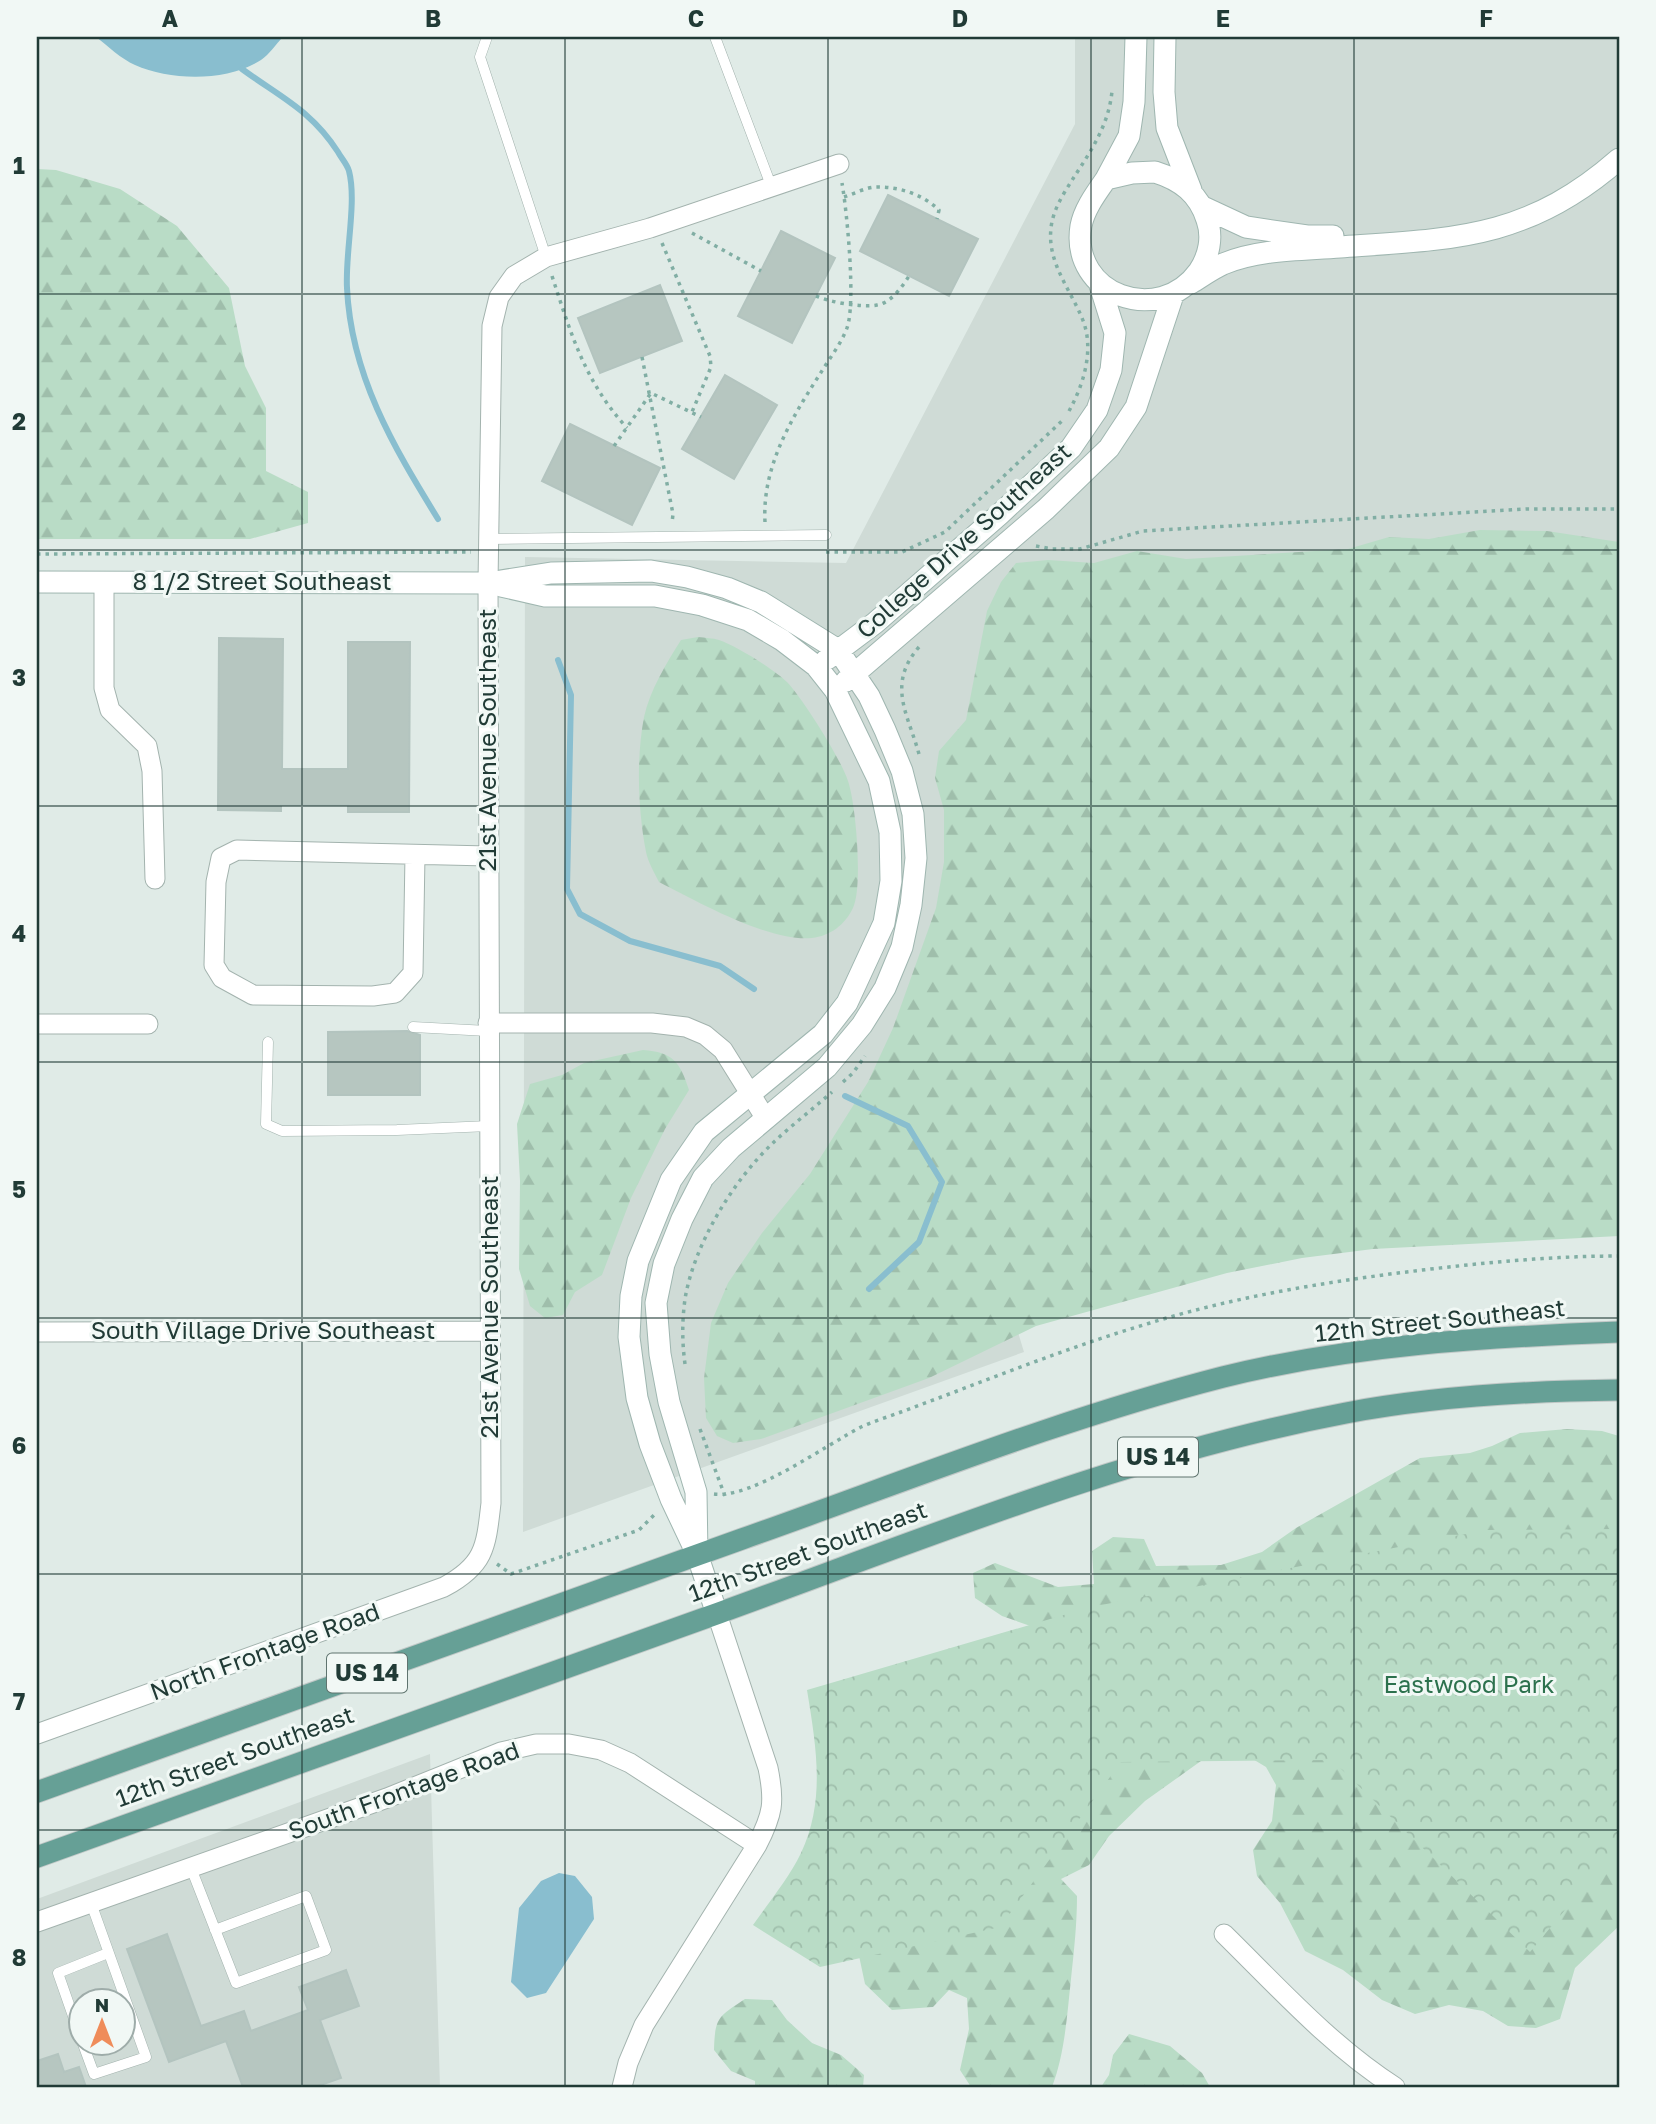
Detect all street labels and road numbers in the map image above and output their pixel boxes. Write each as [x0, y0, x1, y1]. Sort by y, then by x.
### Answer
street label: College Drive Southeast [850, 436, 1076, 644]
street label: 8 1/2 Street Southeast [132, 566, 392, 595]
street label: 21st Avenue Southeast [472, 608, 501, 872]
street label: 21st Avenue Southeast [474, 1175, 503, 1439]
street label: 12th Street Southeast [1313, 1292, 1566, 1347]
street label: South Village Drive Southeast [91, 1315, 435, 1344]
road number: US 14 [1118, 1438, 1198, 1476]
street label: 12th Street Southeast [684, 1494, 931, 1607]
street label: North Frontage Road [146, 1596, 383, 1706]
road number: US 14 [327, 1654, 407, 1692]
street label: 12th Street Southeast [111, 1699, 358, 1812]
street label: South Frontage Road [284, 1734, 523, 1845]

